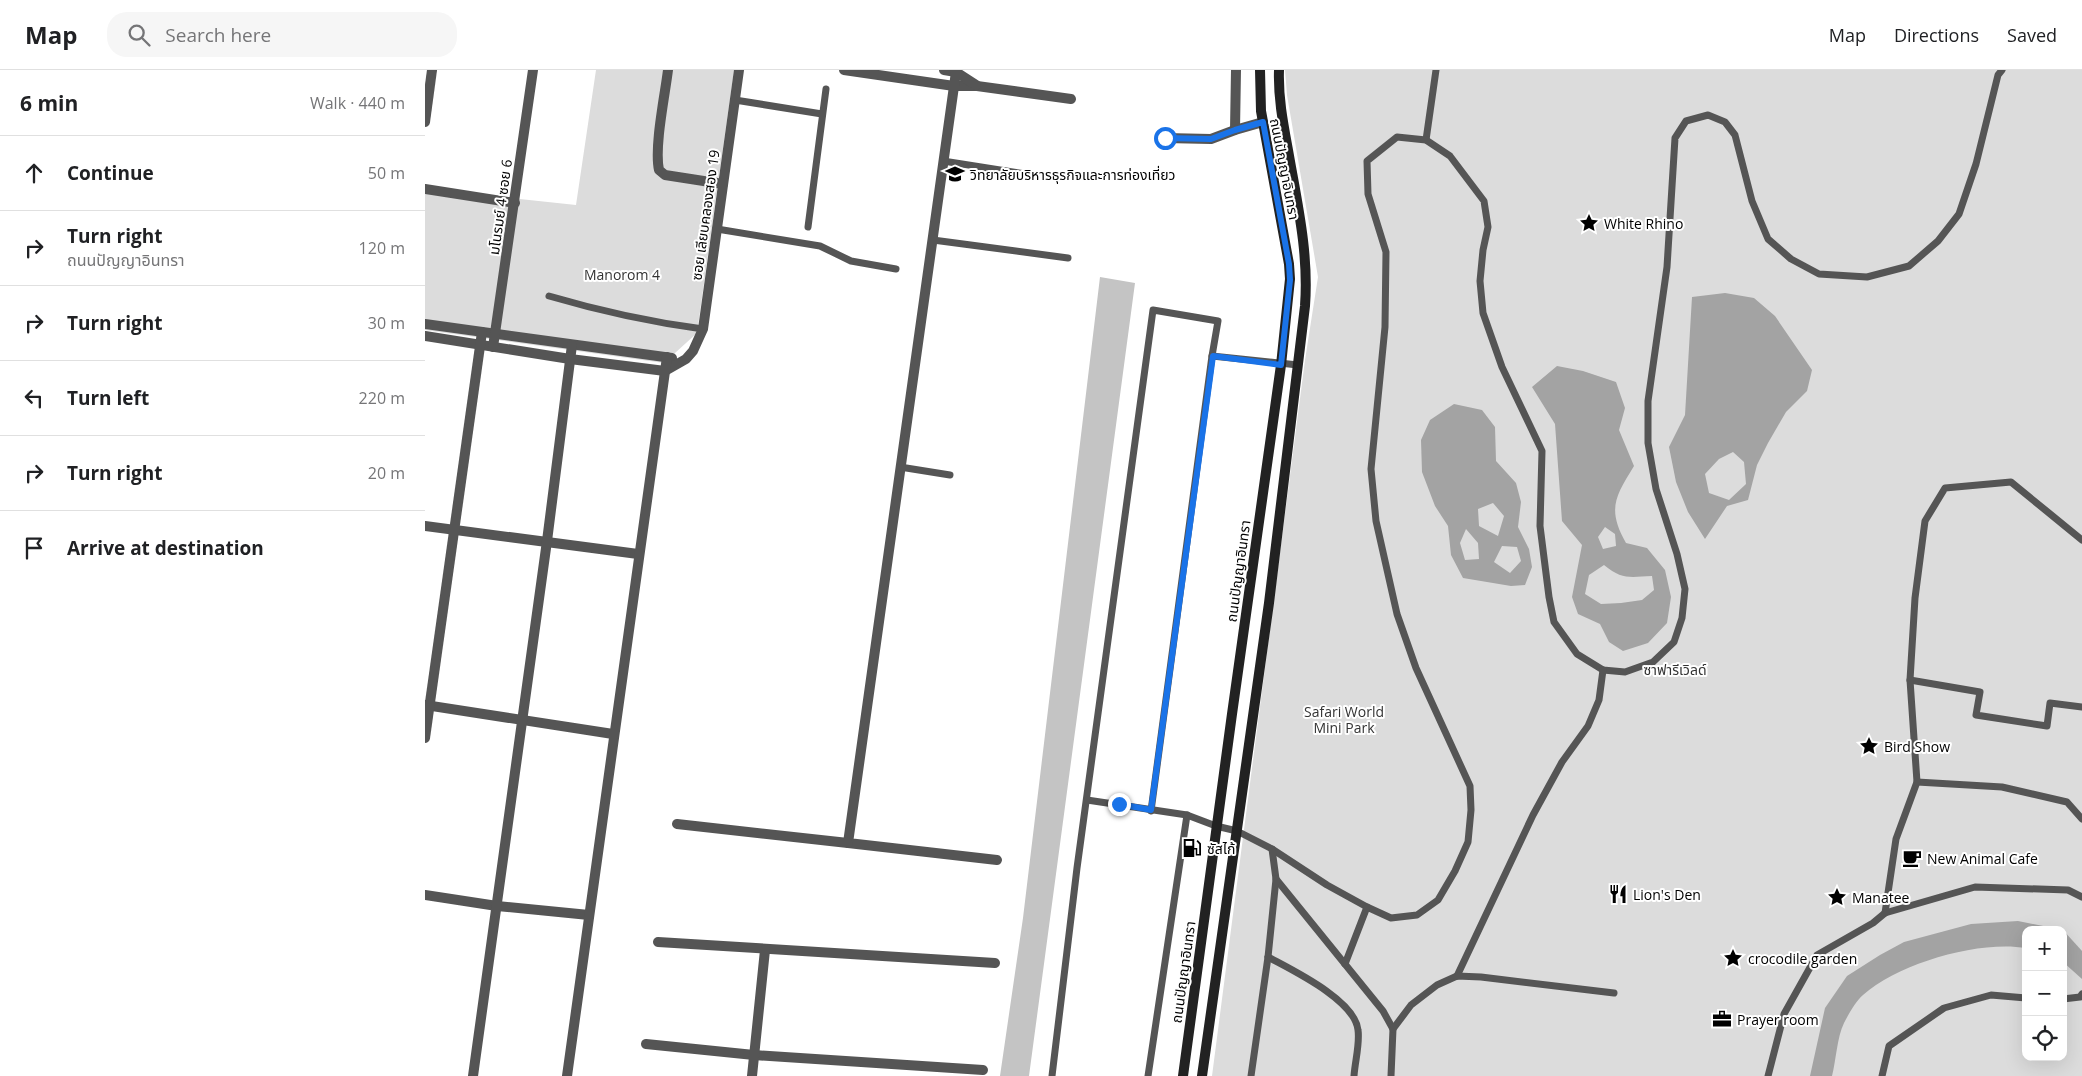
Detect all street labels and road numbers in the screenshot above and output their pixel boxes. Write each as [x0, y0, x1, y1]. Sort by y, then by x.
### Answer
street label: ถนนปัญญาอินทรา [1266, 117, 1304, 221]
street label: ซอย เลียบคลองสอง 19 [686, 148, 724, 282]
street label: มโนรมย์ 4 ซอย 6 [484, 158, 516, 256]
street label: ถนนปัญญาอินทรา [1221, 519, 1255, 623]
street label: ถนนปัญญาอินทรา [1166, 920, 1200, 1024]

